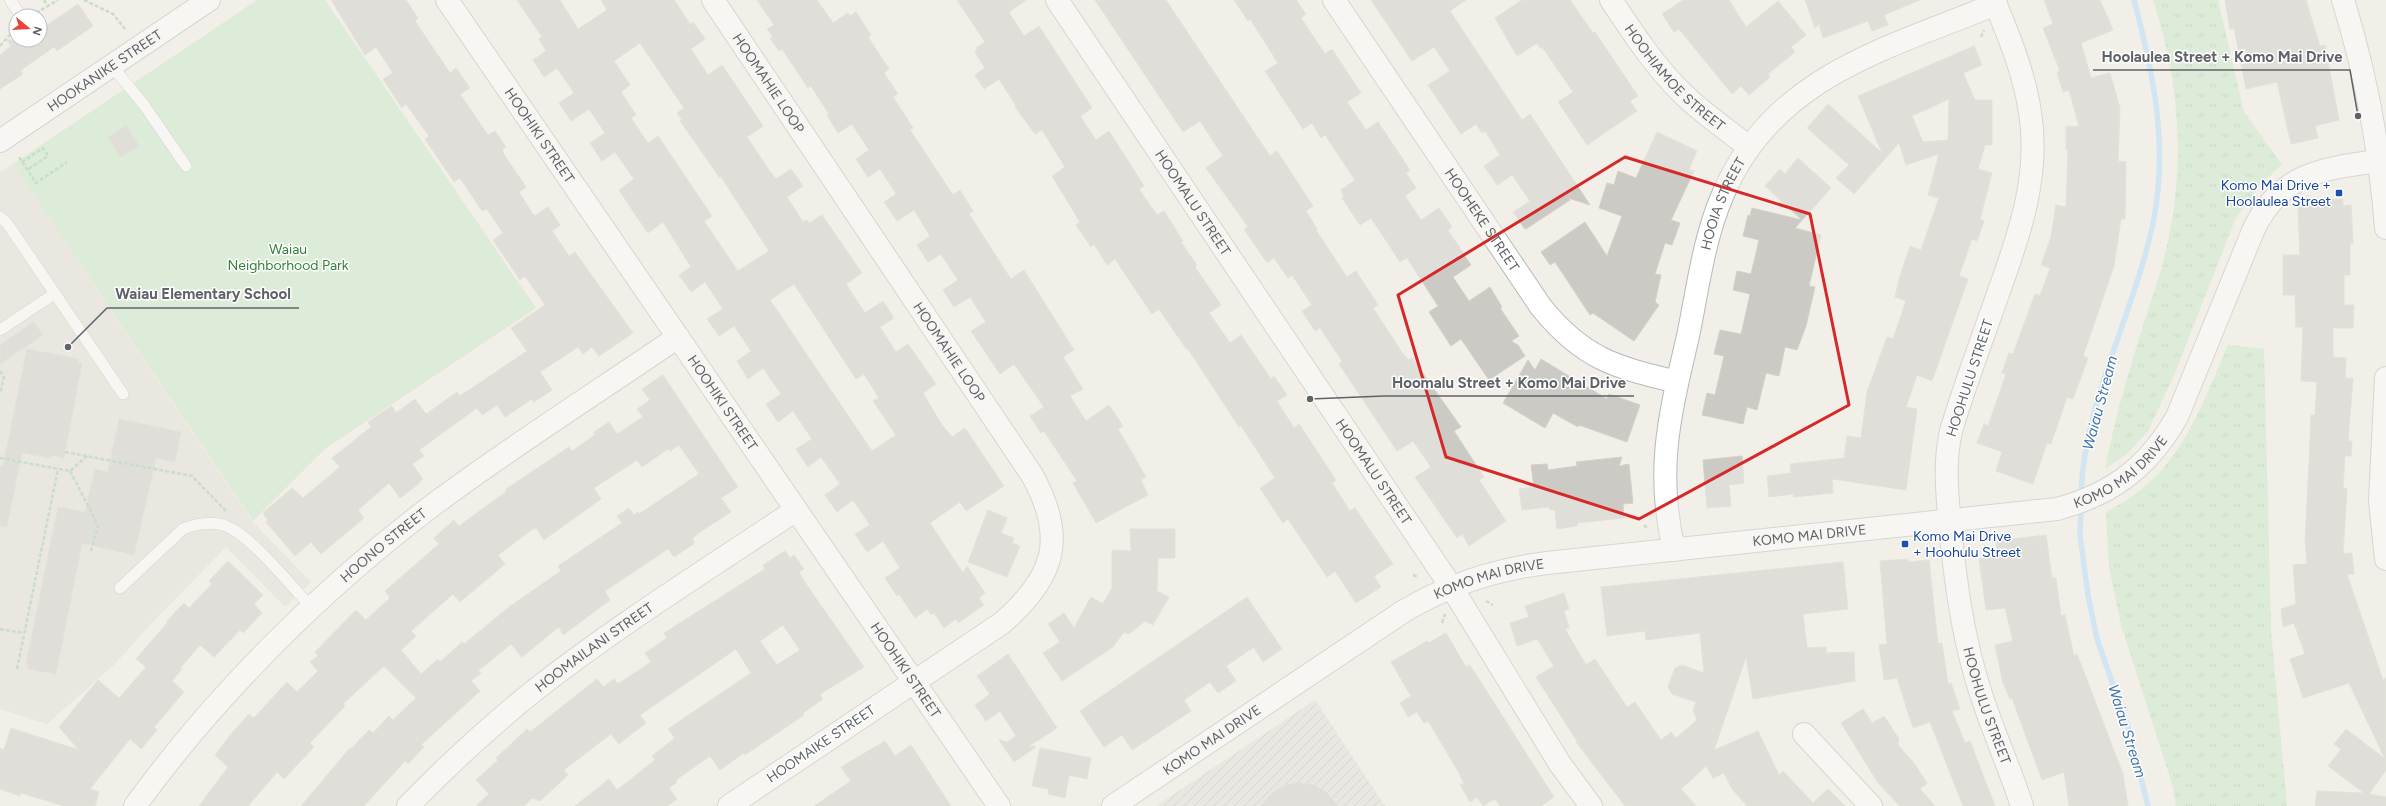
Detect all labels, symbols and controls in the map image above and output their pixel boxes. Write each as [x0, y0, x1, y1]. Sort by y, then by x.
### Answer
north arrow [8, 8, 48, 48]
street label: HOOHIAMOE STREET [1621, 21, 1729, 134]
text: N [30, 25, 45, 37]
street label: HOOKANIKE STREET [44, 26, 165, 115]
street label: HOOMAHIE LOOP [729, 30, 808, 136]
callout: Hoolaulea Street + Komo Mai Drive [2093, 43, 2350, 70]
text: Hoolaulea Street + Komo Mai Drive [2101, 48, 2343, 66]
street label: HOOHIKI STREET [501, 84, 578, 186]
street label: HOOMALU STREET [1152, 146, 1235, 259]
street label: HOOIA STREET [1697, 154, 1749, 252]
street label: HOOHEKE STREET [1441, 165, 1523, 275]
place label: Komo Mai Drive + Hoolaulea Street [2221, 177, 2331, 210]
marker: Komo Mai Drive + Hoolaulea Street [2334, 188, 2344, 198]
park label: Waiau Neighborhood Park [227, 241, 349, 274]
callout: Waiau Elementary School [107, 281, 299, 308]
text: Waiau Elementary School [115, 285, 291, 303]
street label: HOOMAHIE LOOP [910, 299, 989, 405]
street label: HOOHULU STREET [1943, 317, 1997, 439]
street label: HOOHIKI STREET [684, 352, 762, 454]
water label: Waiau Stream [2079, 354, 2121, 452]
callout: Hoomalu Street + Komo Mai Drive [1384, 369, 1634, 396]
text: Hoomalu Street + Komo Mai Drive [1392, 374, 1627, 392]
street label: HOOMALU STREET [1332, 415, 1415, 528]
street label: KOMO MAI DRIVE [2071, 432, 2171, 512]
street label: HOONO STREET [337, 504, 430, 586]
street label: KOMO MAI DRIVE [1752, 521, 1867, 550]
place label: Komo Mai Drive + Hoohulu Street [1913, 528, 2021, 561]
marker: Komo Mai Drive + Hoohulu Street [1900, 539, 1910, 549]
street label: KOMO MAI DRIVE [1431, 555, 1545, 603]
street label: HOOMAILANI STREET [531, 599, 657, 695]
street label: HOOHIKI STREET [867, 619, 945, 721]
street label: HOOHULU STREET [1960, 645, 2015, 767]
water label: Waiau Stream [2104, 682, 2150, 780]
street label: HOOMAIKE STREET [764, 701, 879, 787]
street label: KOMO MAI DRIVE [1160, 701, 1264, 779]

